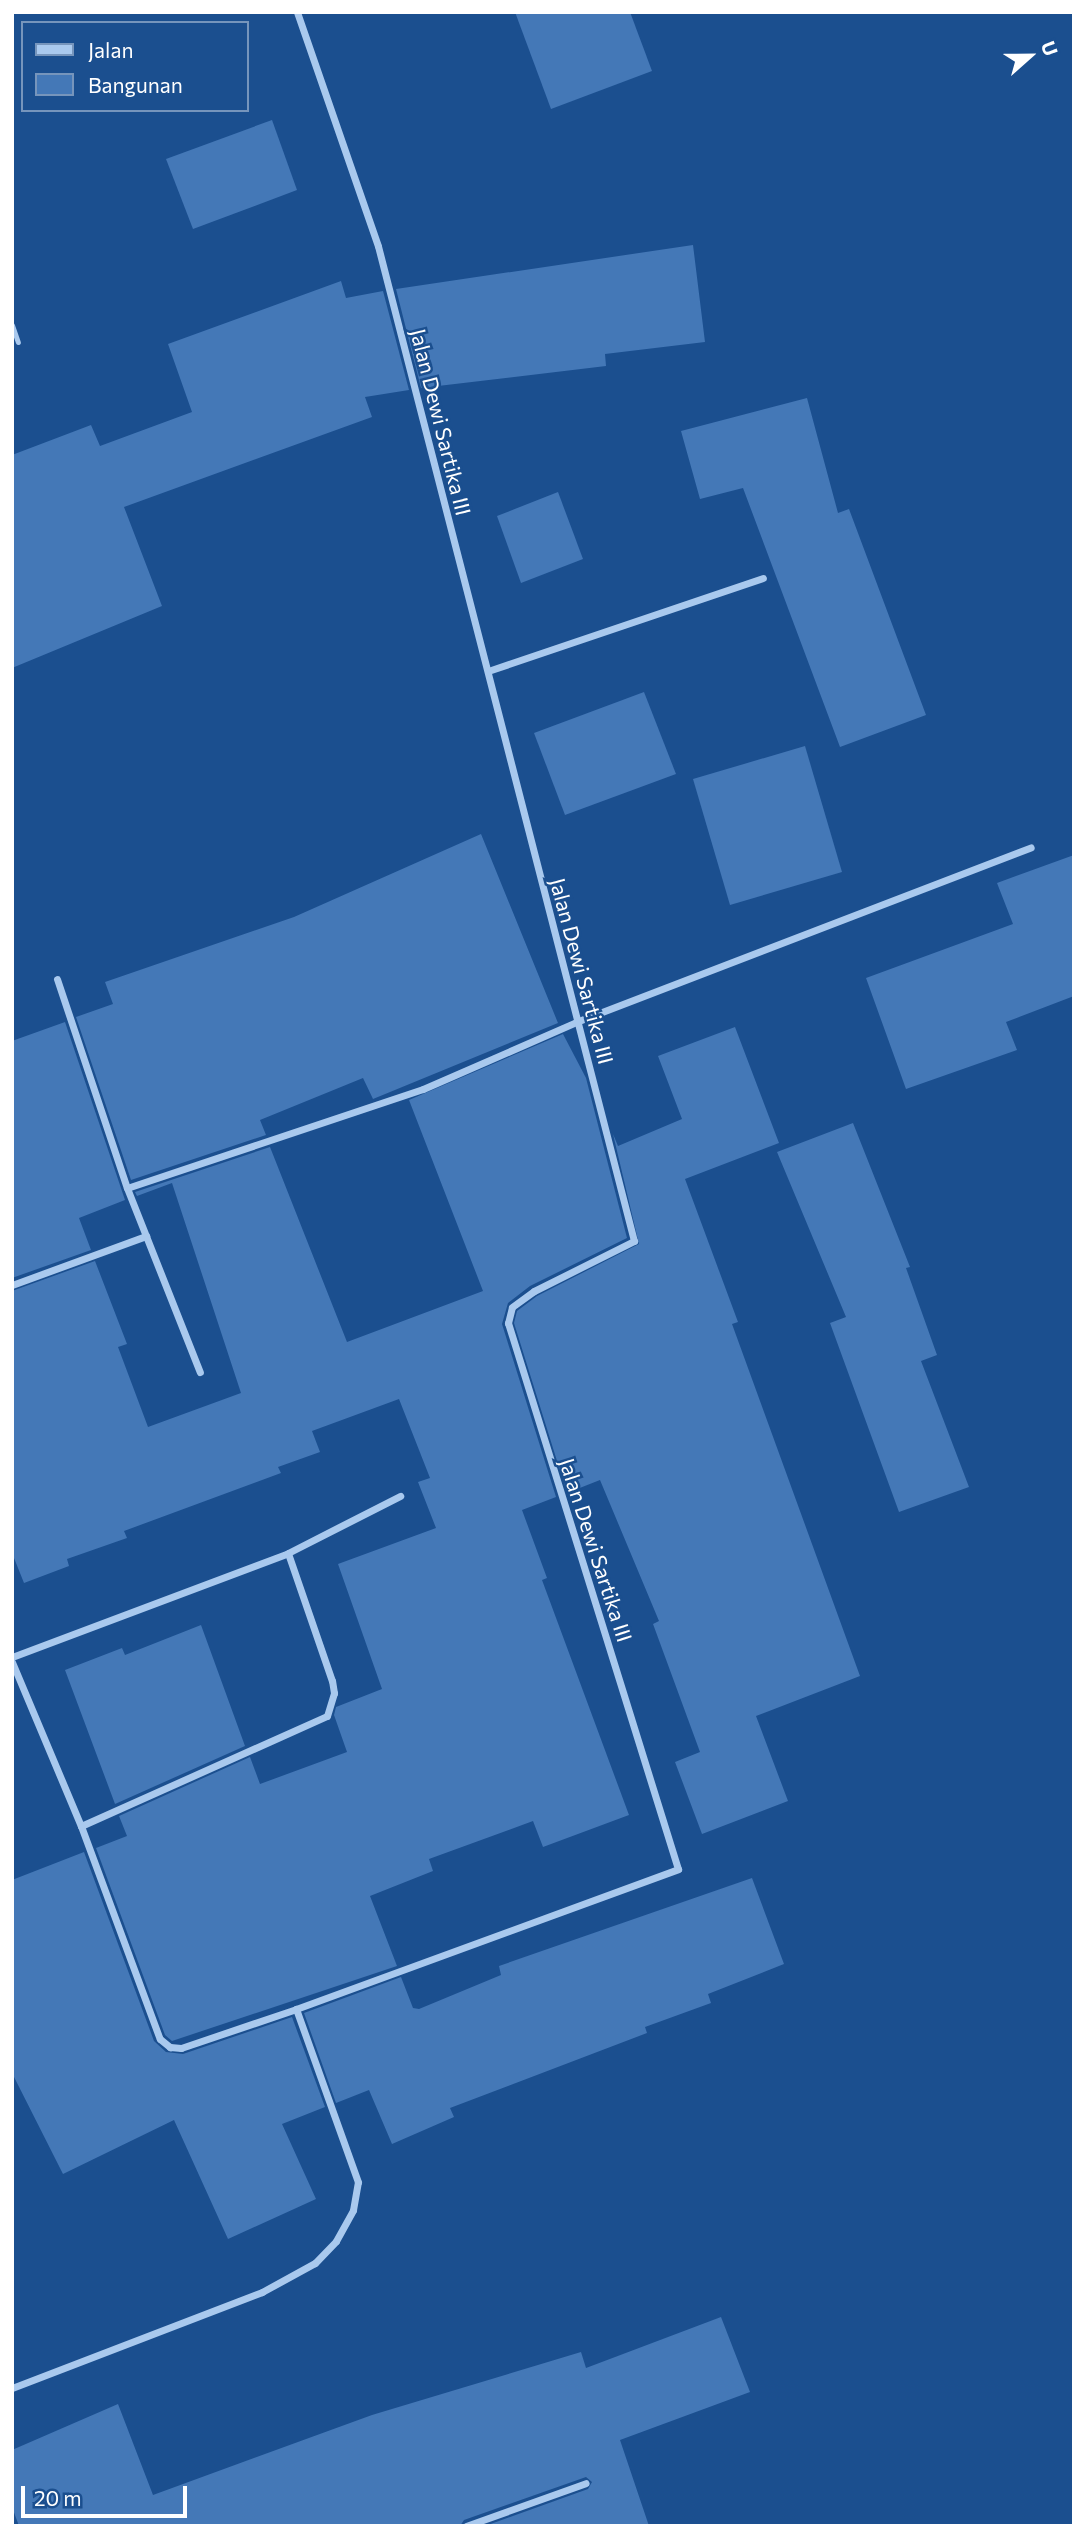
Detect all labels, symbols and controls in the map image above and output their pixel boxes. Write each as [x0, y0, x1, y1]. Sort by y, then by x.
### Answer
legend [21, 21, 248, 112]
north arrow [995, 21, 1065, 91]
text: Jalan [88, 37, 133, 62]
text: U [1037, 38, 1063, 59]
text: Bangunan [88, 72, 183, 97]
street label: Jalan Dewi Sartika III [406, 326, 476, 518]
street label: Jalan Dewi Sartika III [545, 875, 619, 1067]
street label: Jalan Dewi Sartika III [554, 1455, 638, 1645]
scale bar [24, 2472, 191, 2516]
text: 20 m [34, 2485, 82, 2510]

